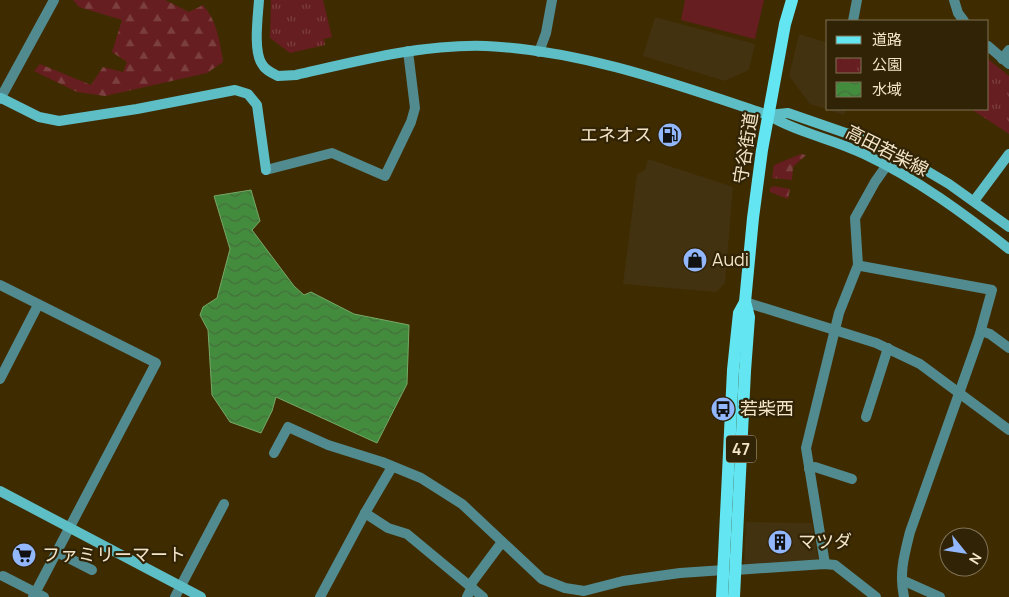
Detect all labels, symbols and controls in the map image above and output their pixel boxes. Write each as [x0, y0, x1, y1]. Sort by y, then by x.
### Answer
legend [826, 20, 989, 110]
text: 道路 [872, 29, 902, 50]
text: 公園 [872, 54, 902, 75]
text: 水域 [872, 79, 902, 100]
street label: 守谷街道 [728, 110, 762, 185]
street label: 高田若柴線 [842, 119, 933, 181]
place label: エネオス [580, 122, 652, 146]
fuel station icon: エネオス [657, 122, 683, 148]
shop icon: Audi [682, 247, 708, 273]
place label: Audi [712, 247, 749, 271]
bus stop icon: 若柴西 [710, 396, 736, 422]
place label: 若柴西 [740, 396, 794, 420]
road number: 47 [726, 436, 756, 462]
north arrow [939, 527, 989, 577]
building icon: マツダ [767, 529, 793, 555]
place label: マツダ [798, 529, 852, 553]
supermarket icon: ファミリーマート [11, 542, 37, 568]
place label: ファミリーマート [42, 542, 186, 566]
text: N [965, 550, 986, 568]

